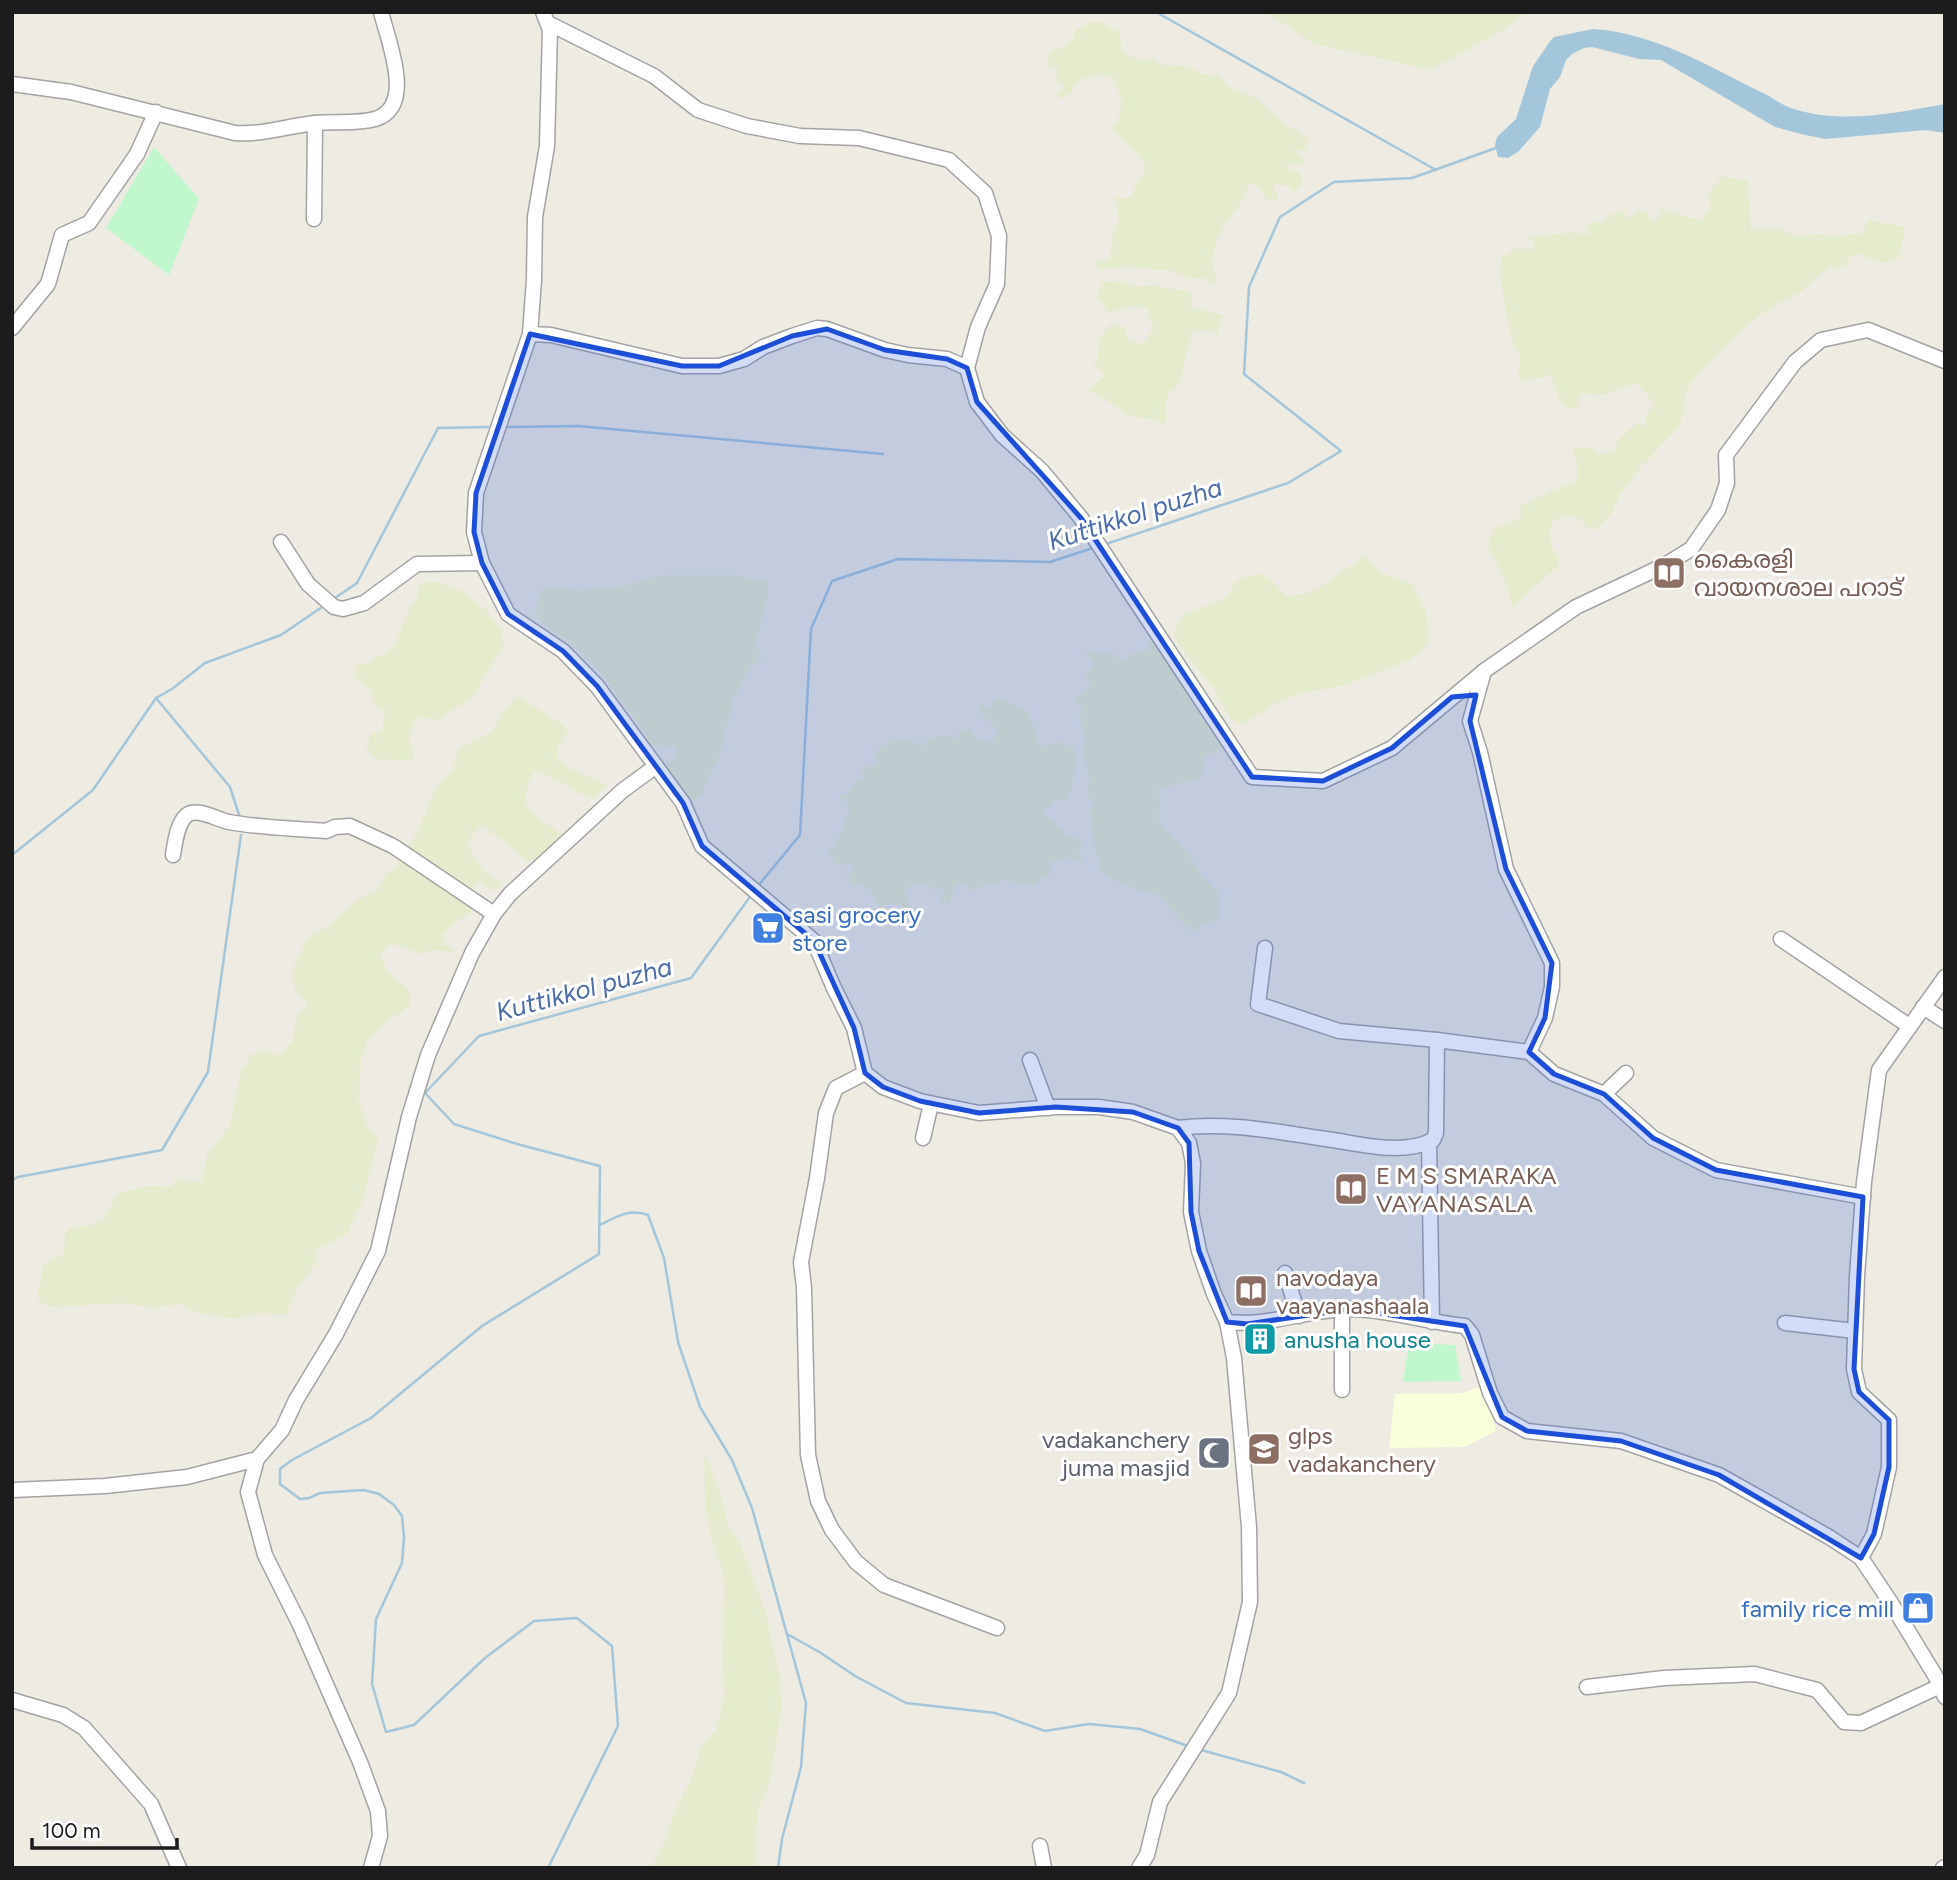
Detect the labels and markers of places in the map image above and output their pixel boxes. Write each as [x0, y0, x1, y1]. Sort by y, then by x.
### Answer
place label: കൈരളി വായനശാല പറാട് [1694, 545, 1905, 602]
library icon: കൈരളി വായനശാല പറാട് [1650, 554, 1688, 592]
place label: sasi grocery store [792, 900, 921, 957]
supermarket icon: sasi grocery store [749, 909, 787, 947]
place label: E M S SMARAKA VAYANASALA [1376, 1161, 1557, 1218]
library icon: E M S SMARAKA VAYANASALA [1332, 1170, 1370, 1208]
place label: navodaya vaayanashaala [1276, 1263, 1429, 1320]
library icon: navodaya vaayanashaala [1232, 1272, 1270, 1310]
building icon: anusha house [1241, 1320, 1279, 1358]
place label: anusha house [1284, 1325, 1431, 1354]
place label: glps vadakanchery [1288, 1421, 1436, 1478]
place label: vadakanchery juma masjid [1042, 1425, 1190, 1482]
school or university icon: glps vadakanchery [1245, 1430, 1283, 1468]
mosque icon: vadakanchery juma masjid [1195, 1434, 1233, 1472]
shop icon: family rice mill [1899, 1589, 1937, 1627]
place label: family rice mill [1741, 1594, 1894, 1623]

